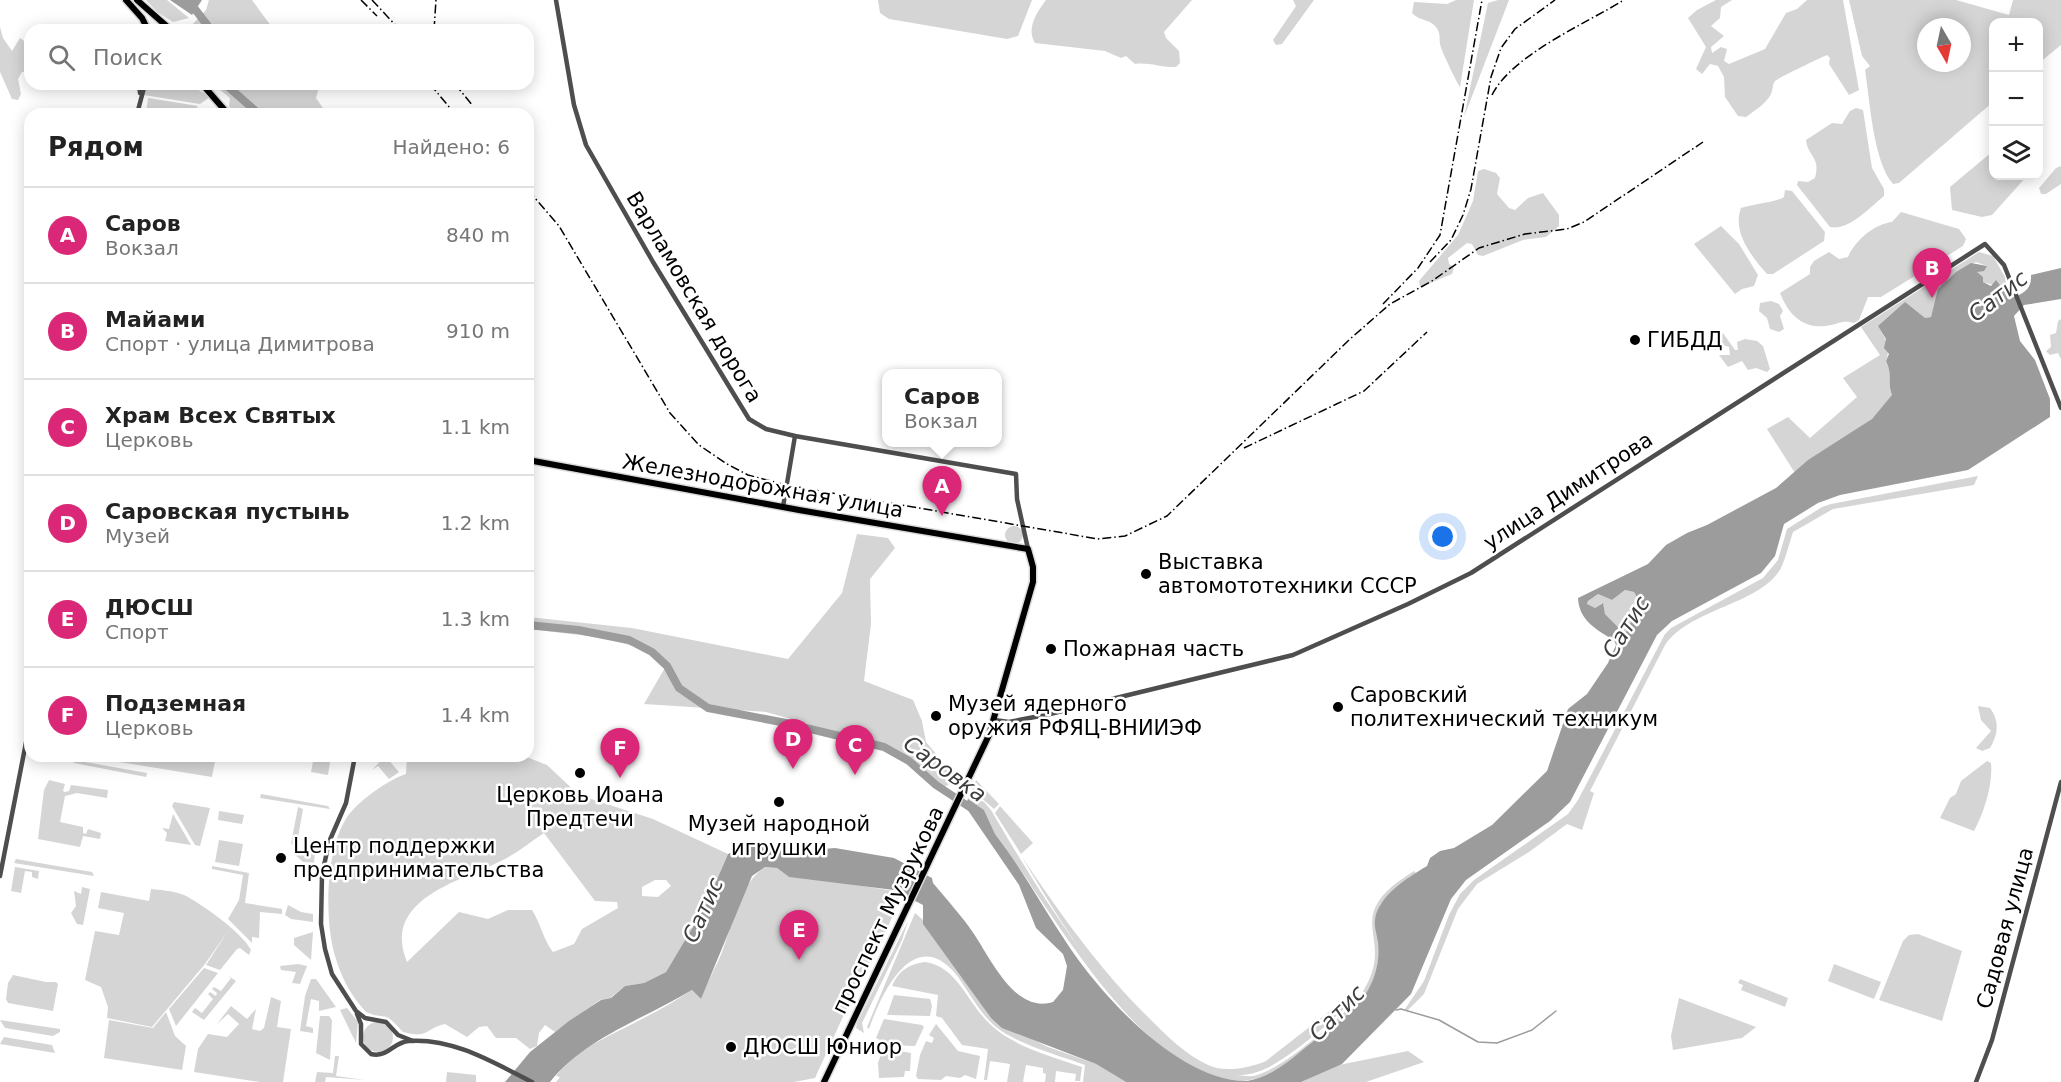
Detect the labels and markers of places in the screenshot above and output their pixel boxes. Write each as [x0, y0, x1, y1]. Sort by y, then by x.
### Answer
pin: B [1912, 248, 1952, 298]
place label: ГИБДД [1647, 328, 1723, 352]
marker: ГИБДД [1628, 333, 1642, 347]
pin: A [922, 466, 962, 516]
place label: Выставка автомототехники СССР [1158, 550, 1417, 598]
marker: Выставка автомототехники СССР [1139, 567, 1153, 581]
place label: Пожарная часть [1063, 637, 1244, 661]
marker: Пожарная часть [1044, 642, 1058, 656]
place label: Саровский политехнический техникум [1350, 683, 1658, 731]
place label: Музей ядерного оружия РФЯЦ-ВНИИЭФ [948, 692, 1202, 740]
marker: Саровский политехнический техникум [1331, 700, 1345, 714]
marker: Музей ядерного оружия РФЯЦ-ВНИИЭФ [929, 709, 943, 723]
pin: D [774, 720, 812, 769]
pin: C [836, 726, 874, 775]
pin: F [600, 728, 640, 778]
marker: Церковь Иоана Предтечи [573, 766, 587, 780]
place label: Церковь Иоана Предтечи [496, 783, 664, 831]
marker: Музей народной игрушки [772, 795, 786, 809]
place label: Музей народной игрушки [688, 812, 870, 860]
place label: Центр поддержки предпринимательства [293, 834, 544, 882]
marker: Центр поддержки предпринимательства [274, 851, 288, 865]
pin: E [780, 910, 818, 960]
place label: ДЮСШ Юниор [743, 1035, 902, 1059]
marker: ДЮСШ Юниор [724, 1040, 738, 1054]

